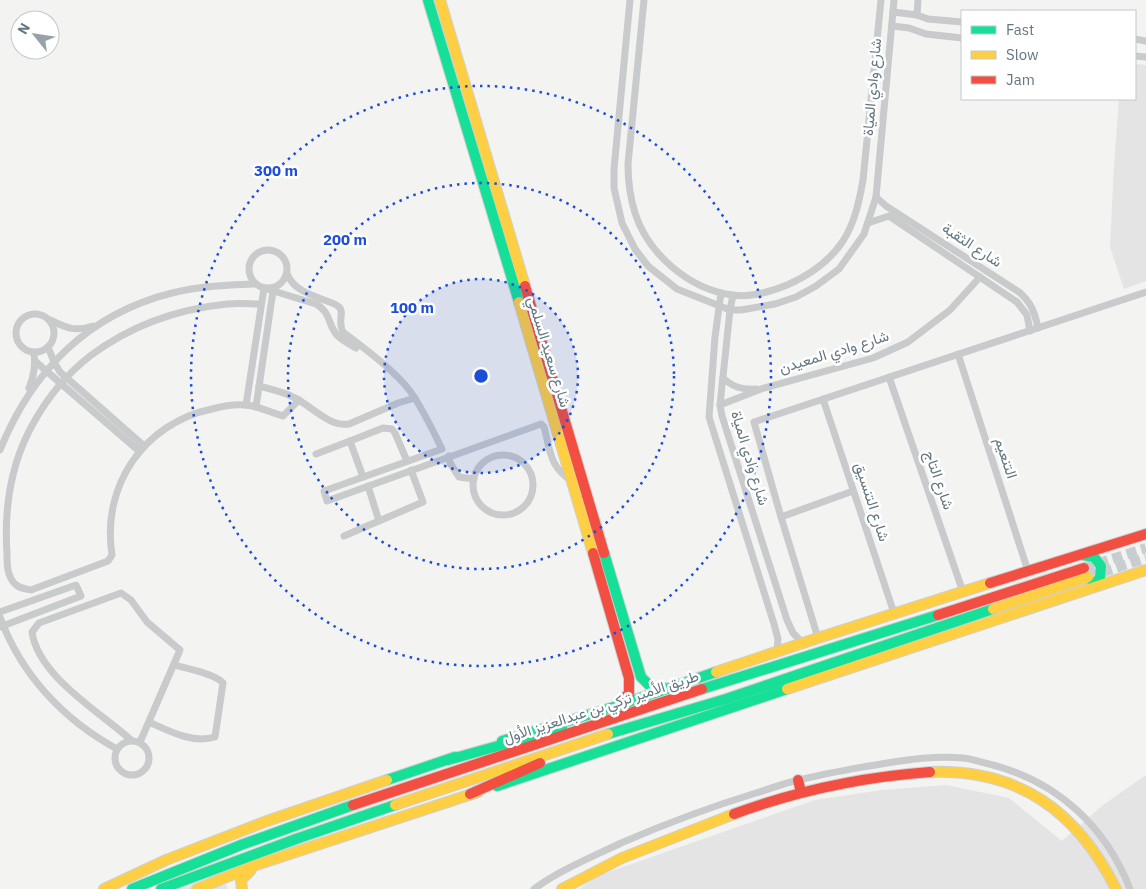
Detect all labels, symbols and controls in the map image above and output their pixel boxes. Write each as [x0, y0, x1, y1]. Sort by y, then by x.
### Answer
north arrow [10, 10, 60, 60]
legend [961, 10, 1136, 100]
text: N [13, 20, 34, 37]
text: Fast [1006, 20, 1034, 39]
street label: شارع وادي المياة [858, 37, 889, 137]
text: Slow [1006, 45, 1039, 64]
text: Jam [1006, 70, 1035, 89]
text: 300 m [254, 161, 298, 180]
street label: شارع الثقبة [938, 218, 1006, 273]
text: 200 m [323, 230, 367, 249]
street label: شارع سعيد السلمي [520, 294, 575, 411]
text: 100 m [390, 298, 434, 317]
street label: شارع وادي المعيدن [777, 326, 892, 381]
centre of rings [472, 367, 490, 385]
street label: شارع وادي المياة [723, 408, 774, 509]
street label: التنعيم [990, 435, 1022, 481]
street label: شارع التاج [919, 448, 958, 513]
street label: شارع التنسيق [849, 460, 894, 545]
street label: طريق الأمير تركي بن عبدالعزيز الأول [501, 666, 702, 751]

